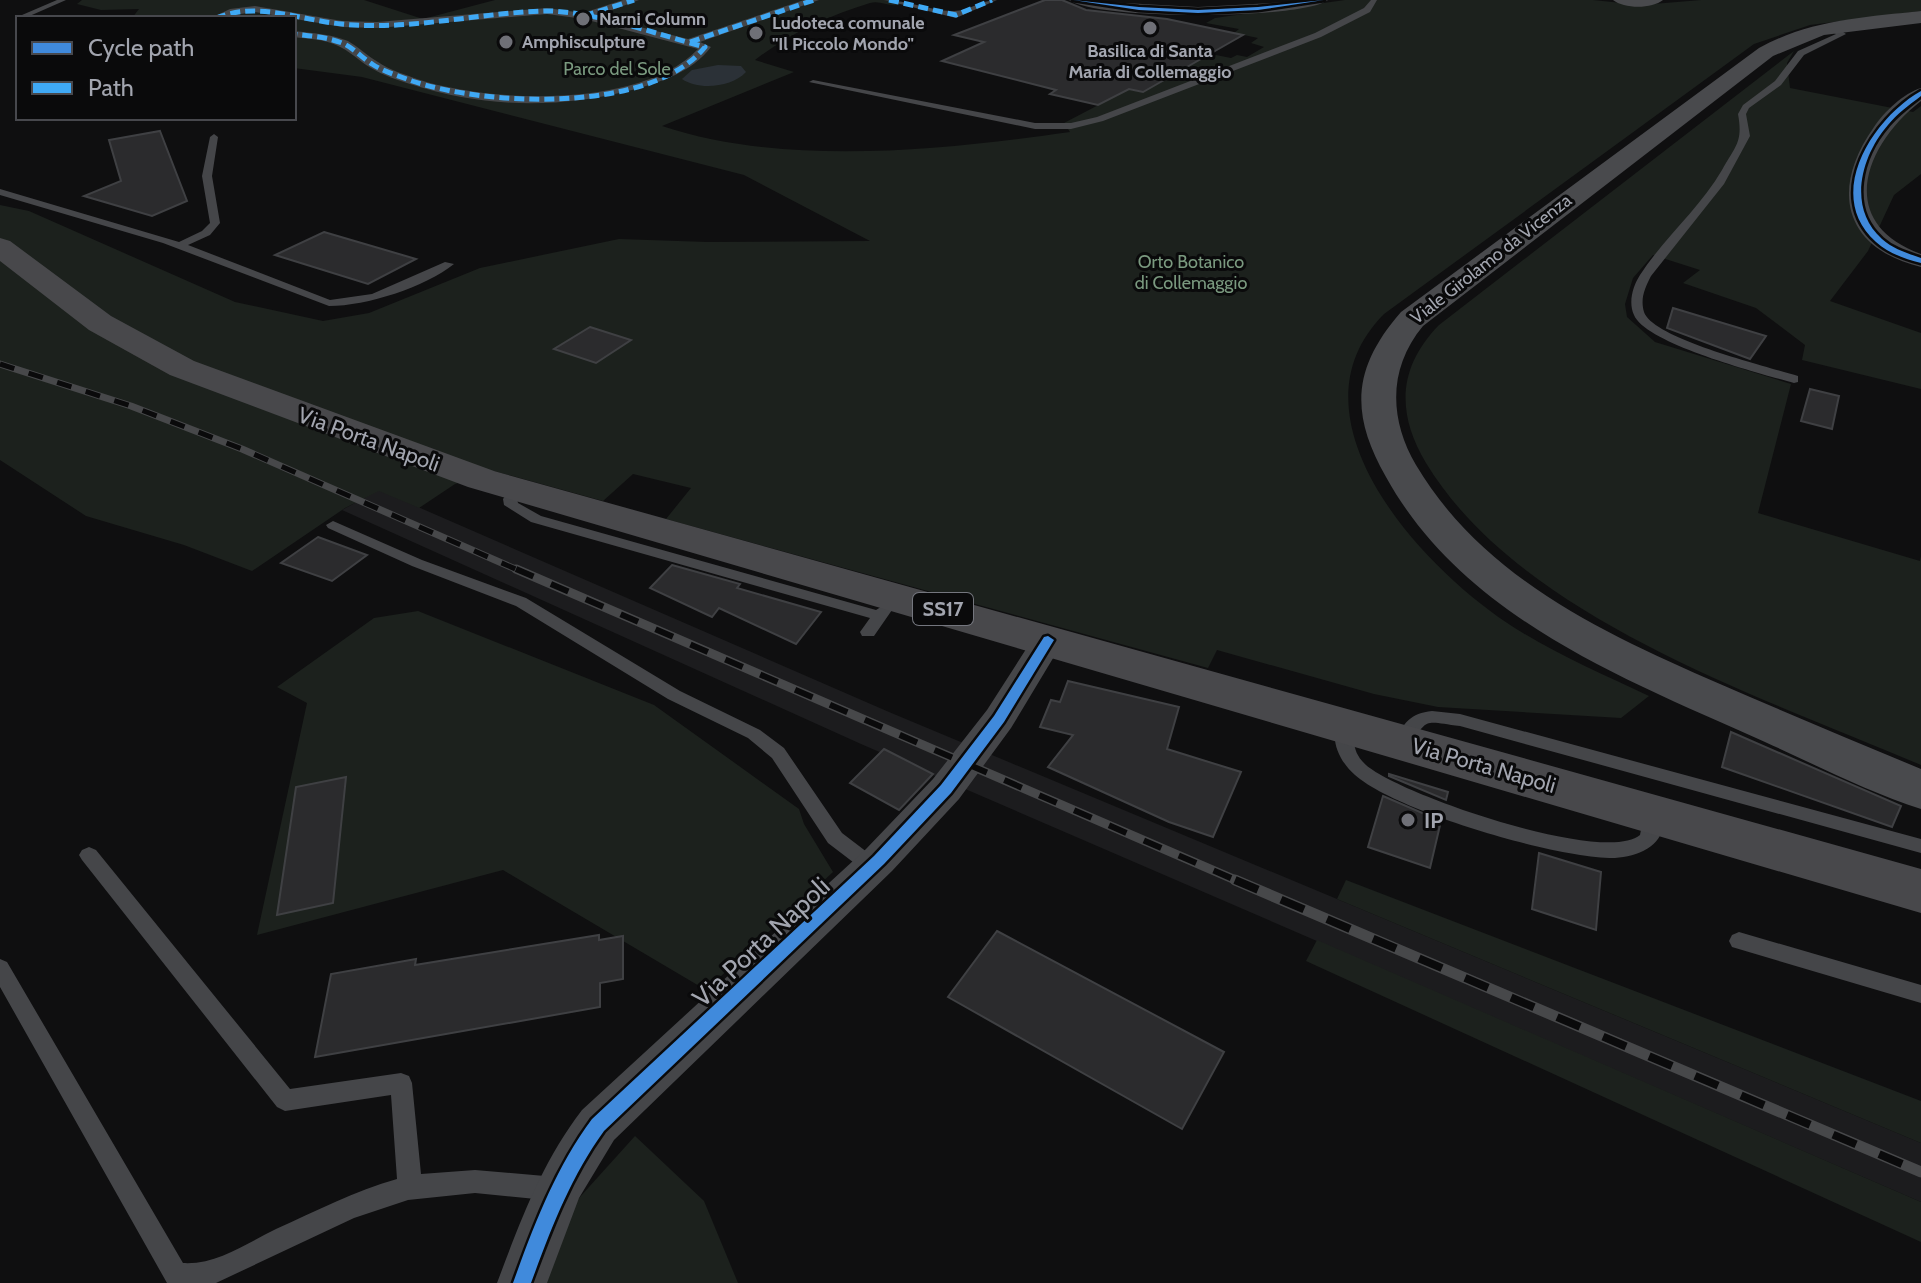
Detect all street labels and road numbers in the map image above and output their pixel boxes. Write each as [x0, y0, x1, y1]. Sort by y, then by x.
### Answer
street label: Viale Girolamo da Vicenza [1406, 189, 1576, 329]
street label: Via Porta Napoli [294, 401, 443, 478]
road number: SS17 [913, 593, 973, 625]
street label: Via Porta Napoli [1409, 732, 1559, 799]
street label: Via Porta Napoli [686, 870, 836, 1014]

